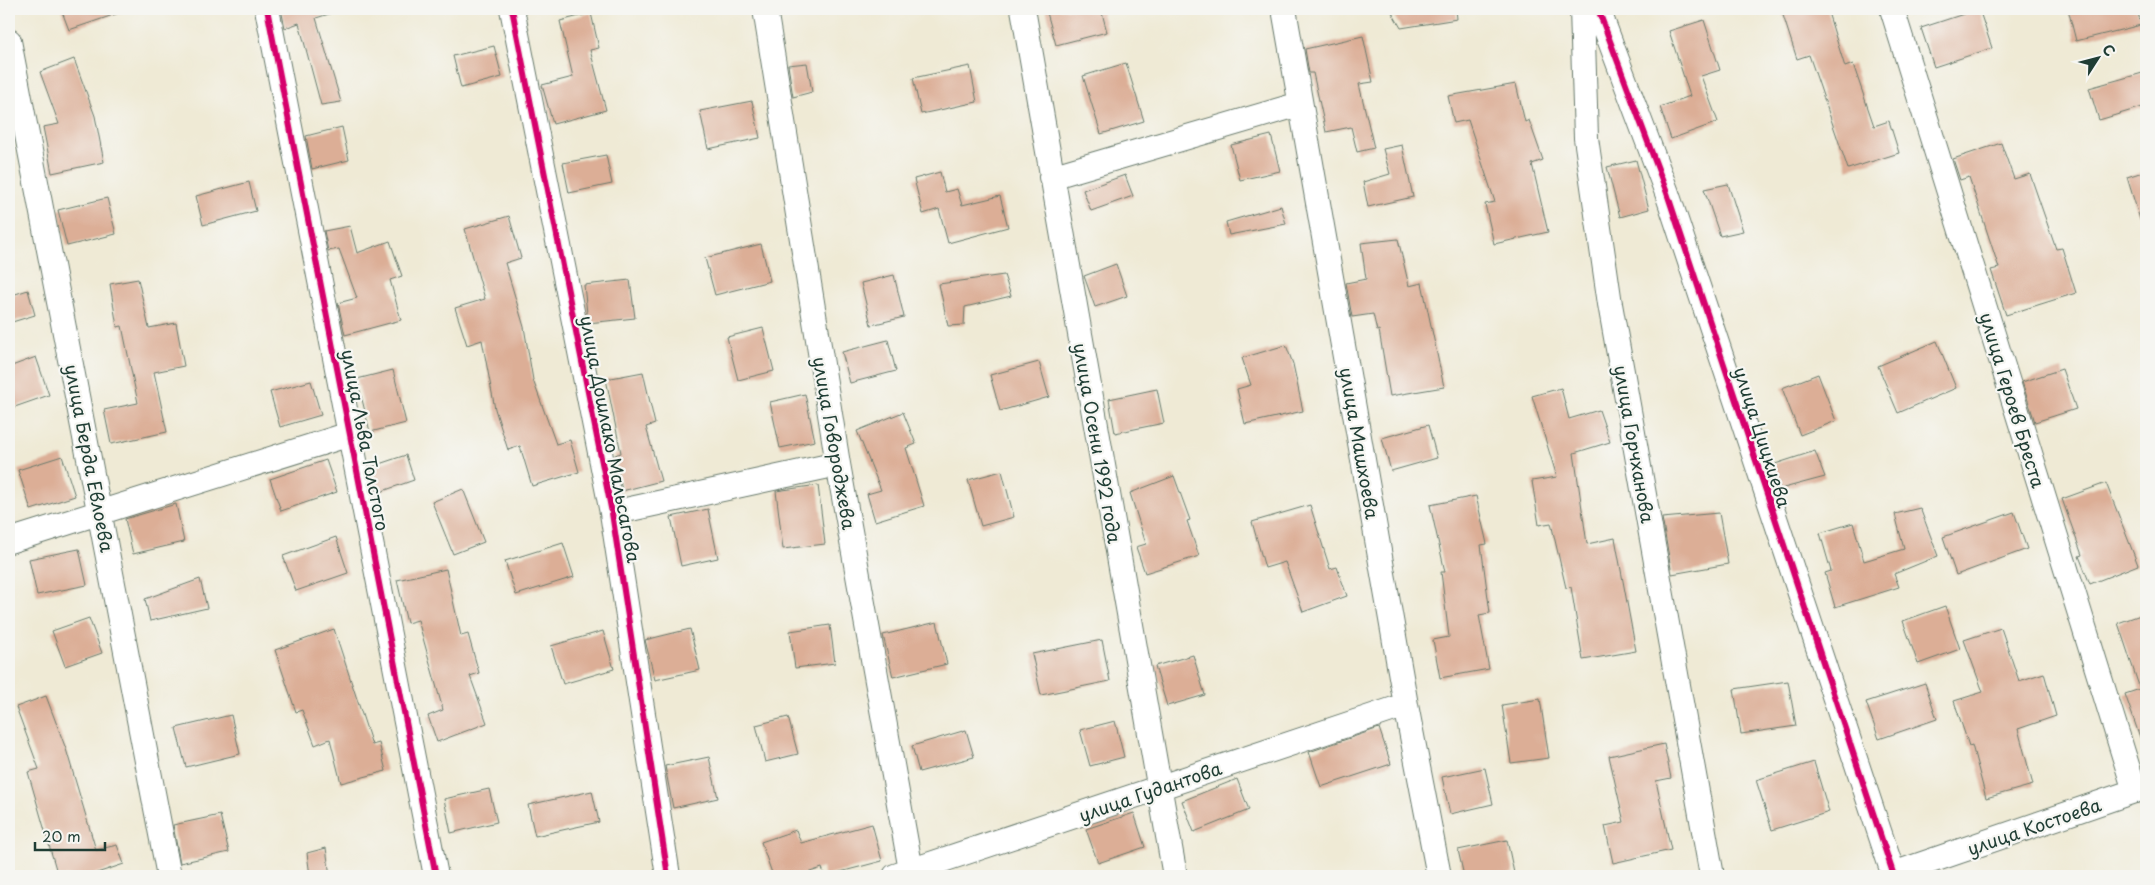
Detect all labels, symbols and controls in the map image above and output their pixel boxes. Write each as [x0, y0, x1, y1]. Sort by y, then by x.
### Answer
north arrow [2072, 32, 2122, 82]
text: С [2097, 40, 2121, 60]
street label: улица Героев Бреста [1973, 309, 2053, 491]
street label: улица Дошлако Мальсагова [574, 313, 648, 566]
street label: улица Осени 1992 года [1067, 341, 1129, 546]
street label: улица Льва Толстого [335, 347, 397, 533]
street label: улица Говороджева [807, 354, 864, 532]
street label: улица Берда Евлоева [59, 362, 122, 555]
street label: улица Горчханова [1608, 363, 1662, 526]
street label: улица Цицкиева [1727, 363, 1799, 512]
street label: улица Машхоева [1333, 365, 1387, 522]
street label: улица Гудантова [1075, 754, 1226, 828]
street label: улица Костоева [1963, 790, 2105, 862]
scale bar [35, 820, 105, 852]
text: 20 m [42, 824, 81, 847]

